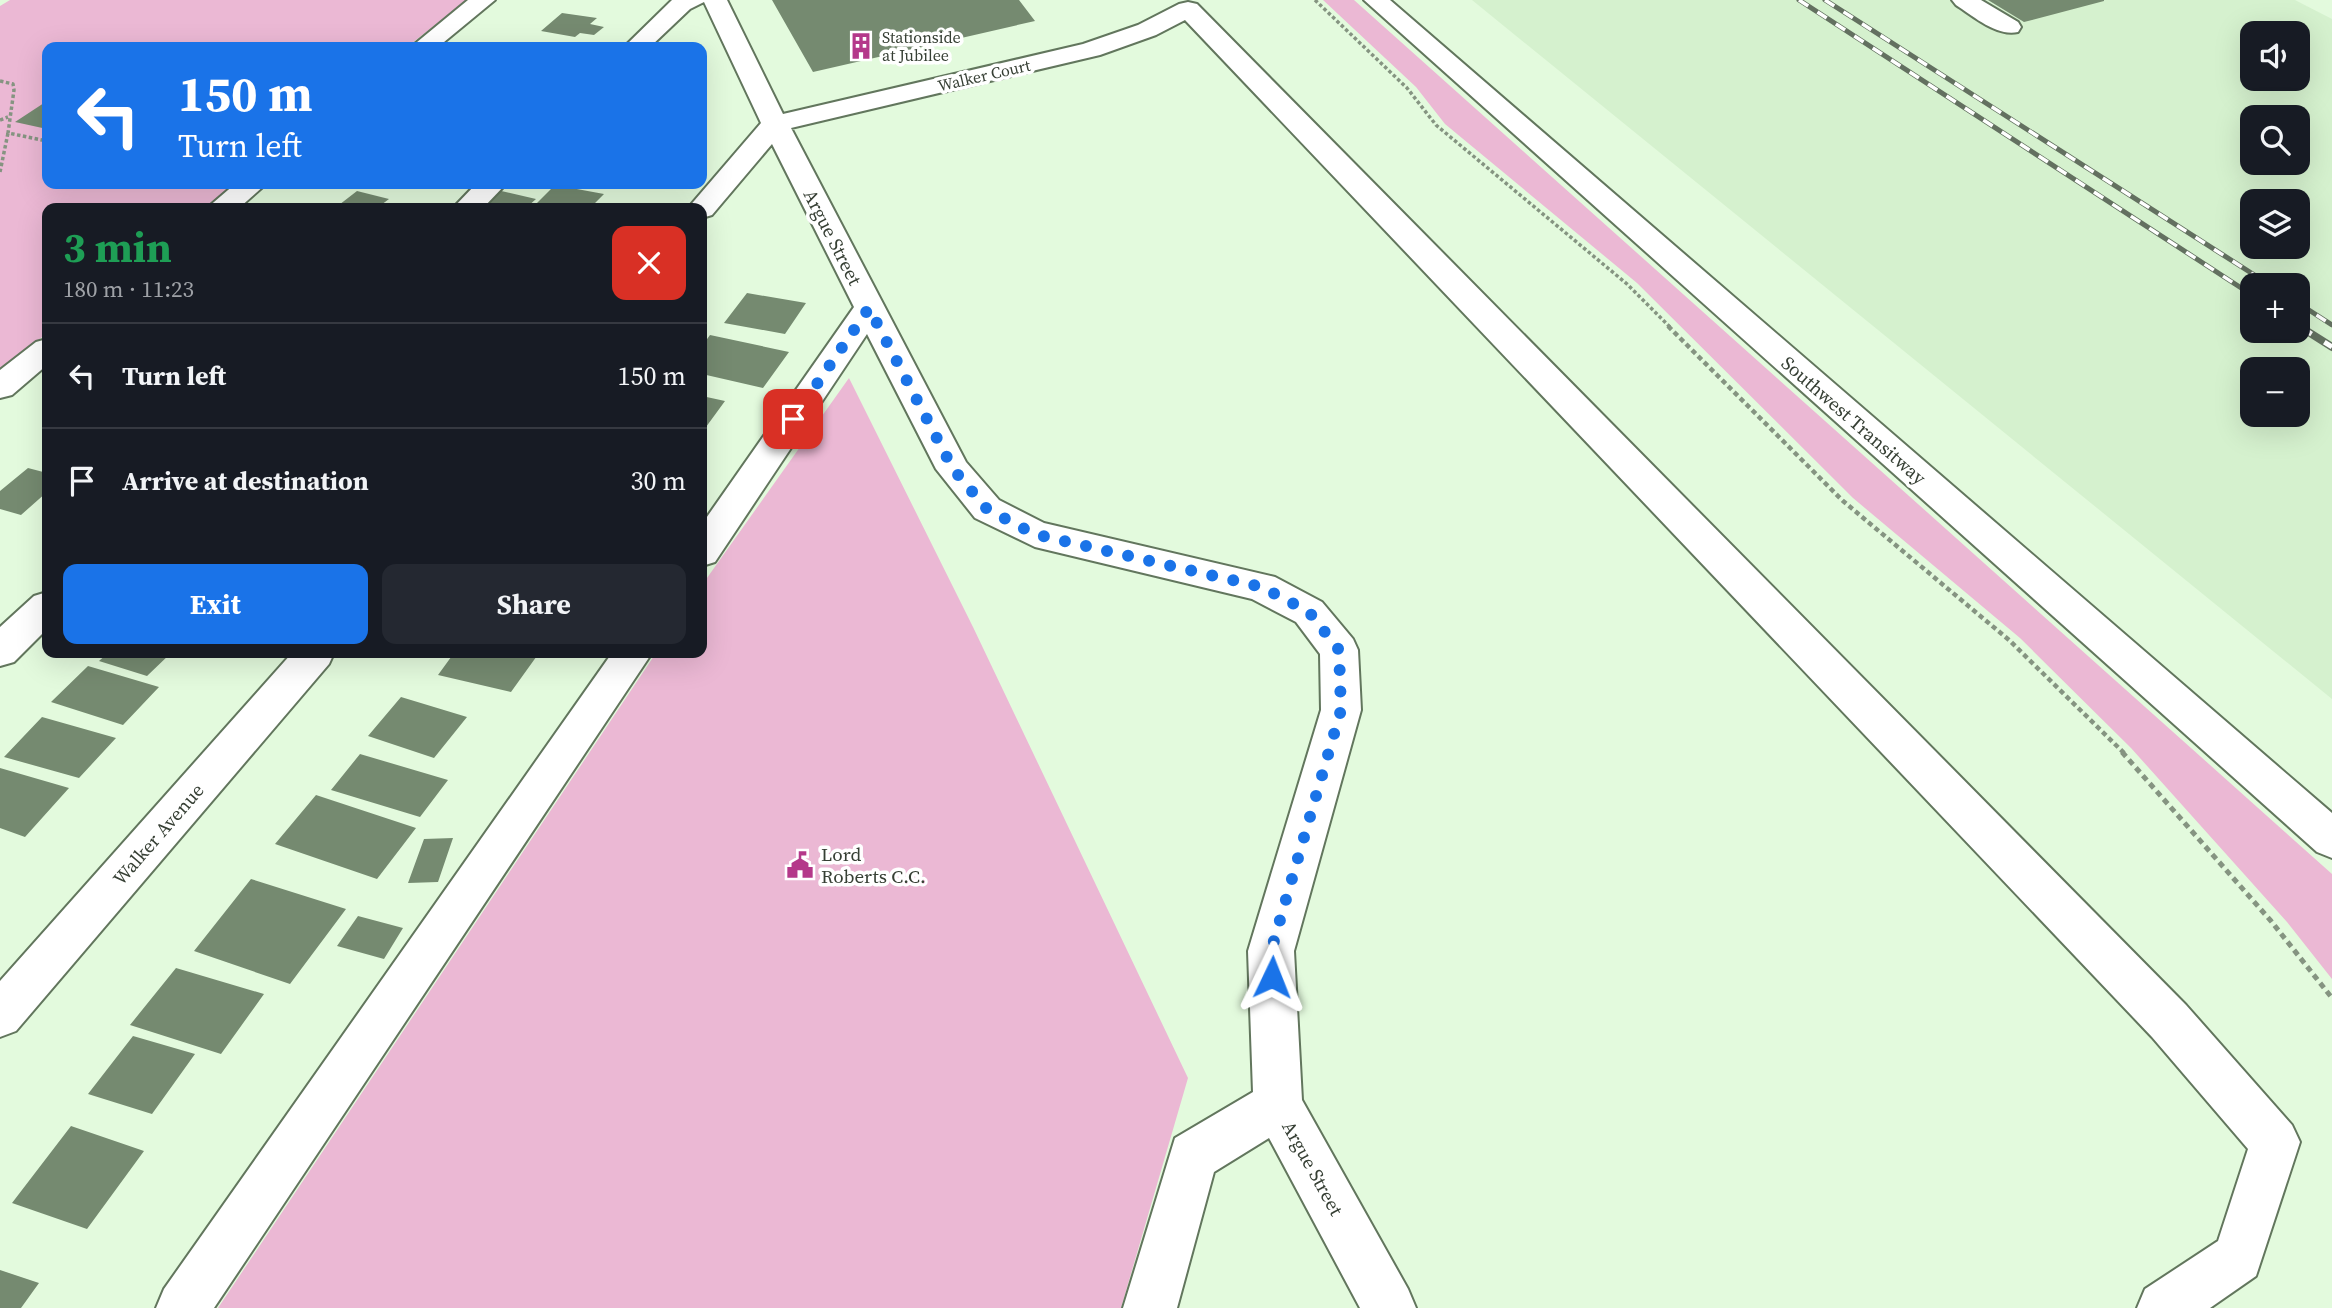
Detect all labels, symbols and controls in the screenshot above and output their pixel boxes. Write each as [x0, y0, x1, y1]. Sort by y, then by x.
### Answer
map controls [2240, 21, 2310, 427]
button: sound [2240, 21, 2310, 91]
place label: Stationside at Jubilee [882, 26, 961, 66]
building icon: Stationside at Jubilee [846, 31, 876, 61]
street label: Walker Court [935, 53, 1033, 96]
text: 150 m [178, 60, 313, 127]
icon: left [63, 70, 154, 161]
button: search [2240, 105, 2310, 175]
text: Turn left [178, 124, 302, 168]
street label: Argue Street [798, 185, 869, 290]
button: layers [2240, 189, 2310, 259]
text: 3 min [63, 218, 172, 276]
button: close [612, 226, 686, 300]
text: 180 m · 11:23 [63, 273, 194, 305]
button: + [2240, 273, 2310, 343]
street label: Southwest Transitway [1776, 350, 1932, 490]
icon: left [63, 357, 101, 395]
button: − [2240, 357, 2310, 427]
text: Turn left [122, 358, 226, 394]
text: 150 m [618, 358, 686, 394]
pin [763, 389, 823, 449]
icon: arrive [774, 400, 812, 438]
icon: arrive [63, 462, 101, 500]
text: Arrive at destination [122, 463, 369, 499]
text: 30 m [631, 463, 686, 499]
button: Exit [63, 564, 368, 644]
button: Share [382, 564, 686, 644]
street label: Walker Avenue [107, 778, 209, 890]
place label: Lord Roberts C.C. [821, 841, 926, 889]
public building icon: Lord Roberts C.C. [785, 850, 815, 880]
position arrow [1235, 940, 1309, 1014]
street label: Argue Street [1276, 1116, 1350, 1221]

